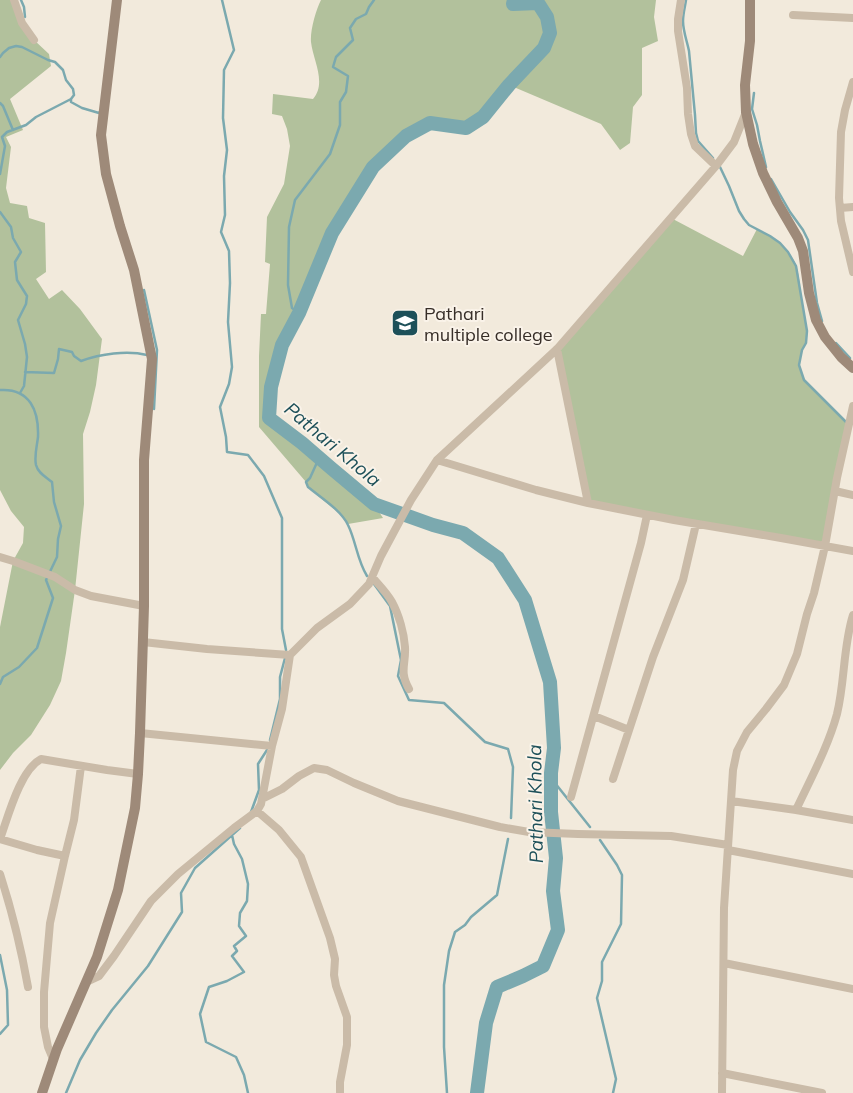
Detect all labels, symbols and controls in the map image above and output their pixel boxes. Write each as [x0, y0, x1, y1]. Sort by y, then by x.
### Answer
place label: Pathari multiple college [424, 302, 553, 346]
school or university icon: Pathari multiple college [390, 308, 420, 338]
water label: Pathari Khola [280, 397, 386, 491]
water label: Pathari Khola [522, 744, 548, 864]

